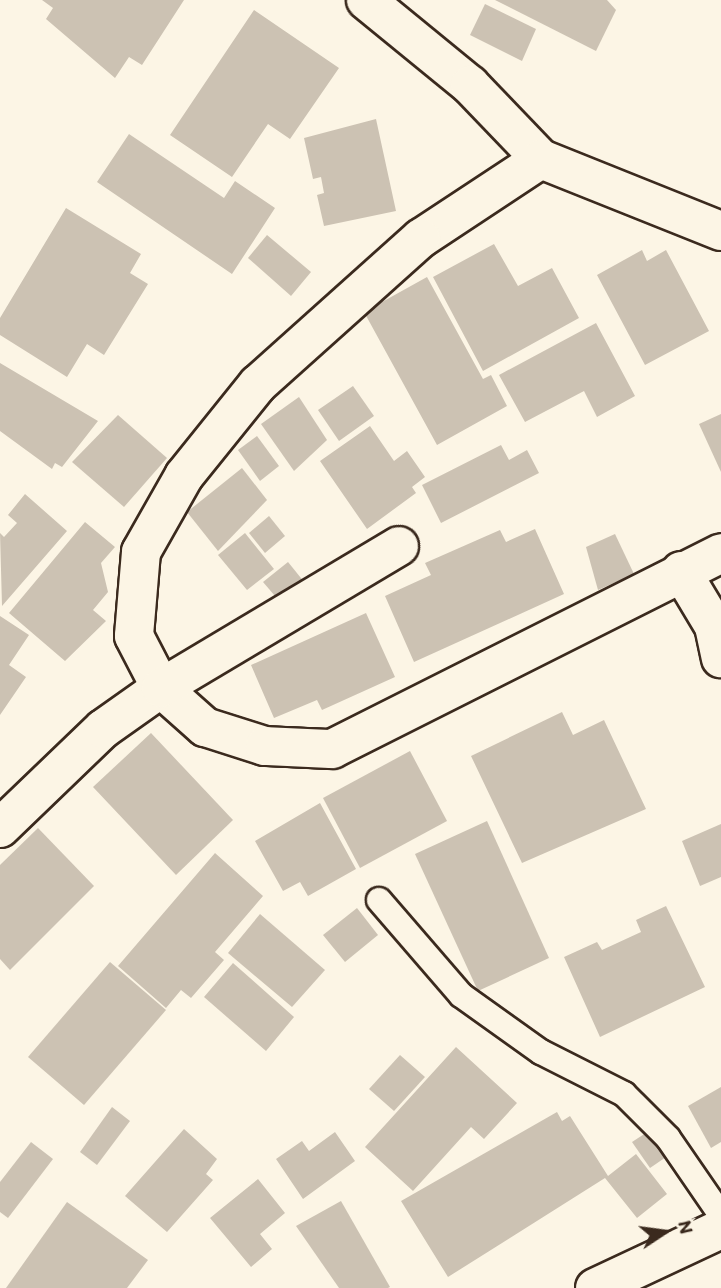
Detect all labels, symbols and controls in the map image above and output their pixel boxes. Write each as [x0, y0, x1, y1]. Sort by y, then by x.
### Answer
north arrow [630, 1197, 700, 1267]
text: N [673, 1218, 699, 1236]

